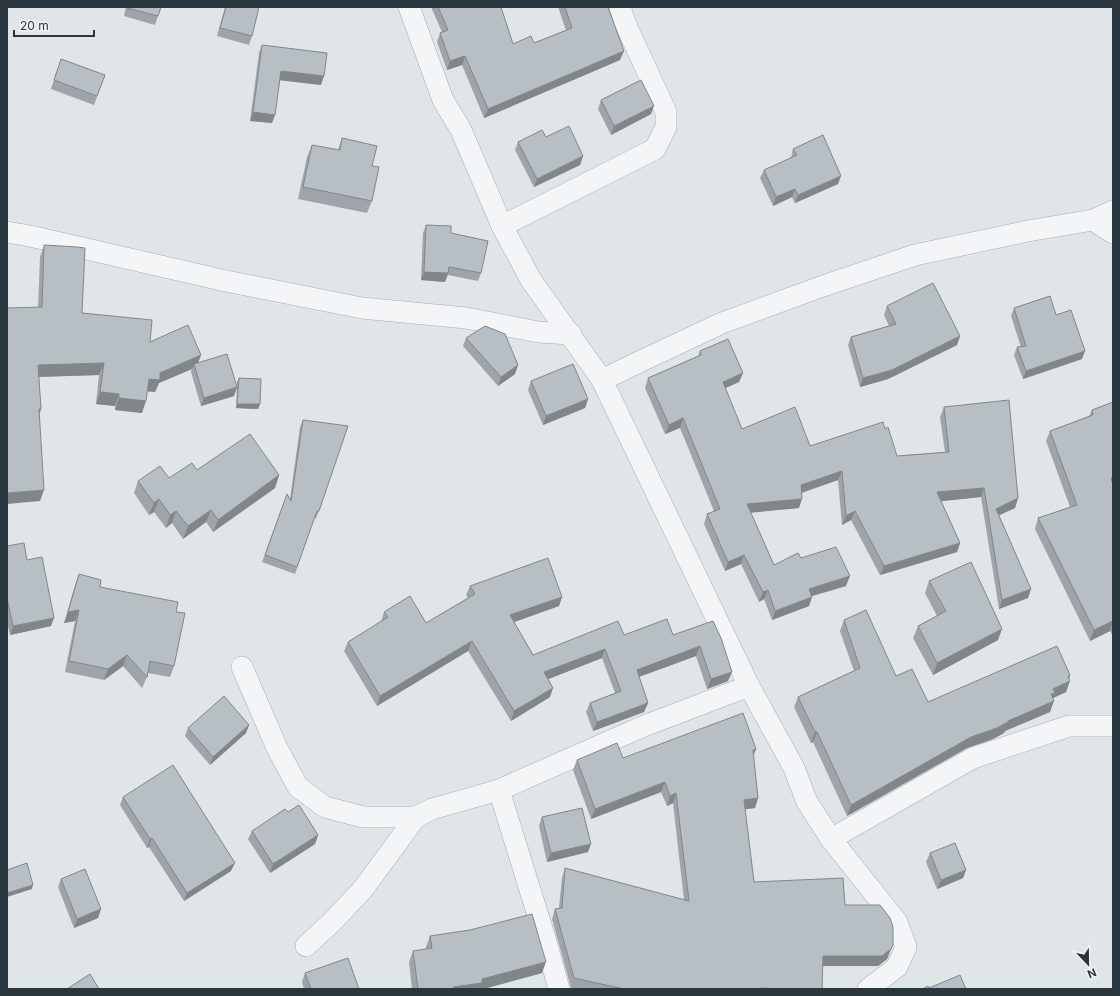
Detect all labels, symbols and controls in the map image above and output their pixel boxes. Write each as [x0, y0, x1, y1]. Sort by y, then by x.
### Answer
scale bar [14, 12, 94, 38]
text: 20 m [20, 18, 49, 33]
north arrow [1068, 944, 1108, 984]
text: N [1085, 965, 1098, 981]

